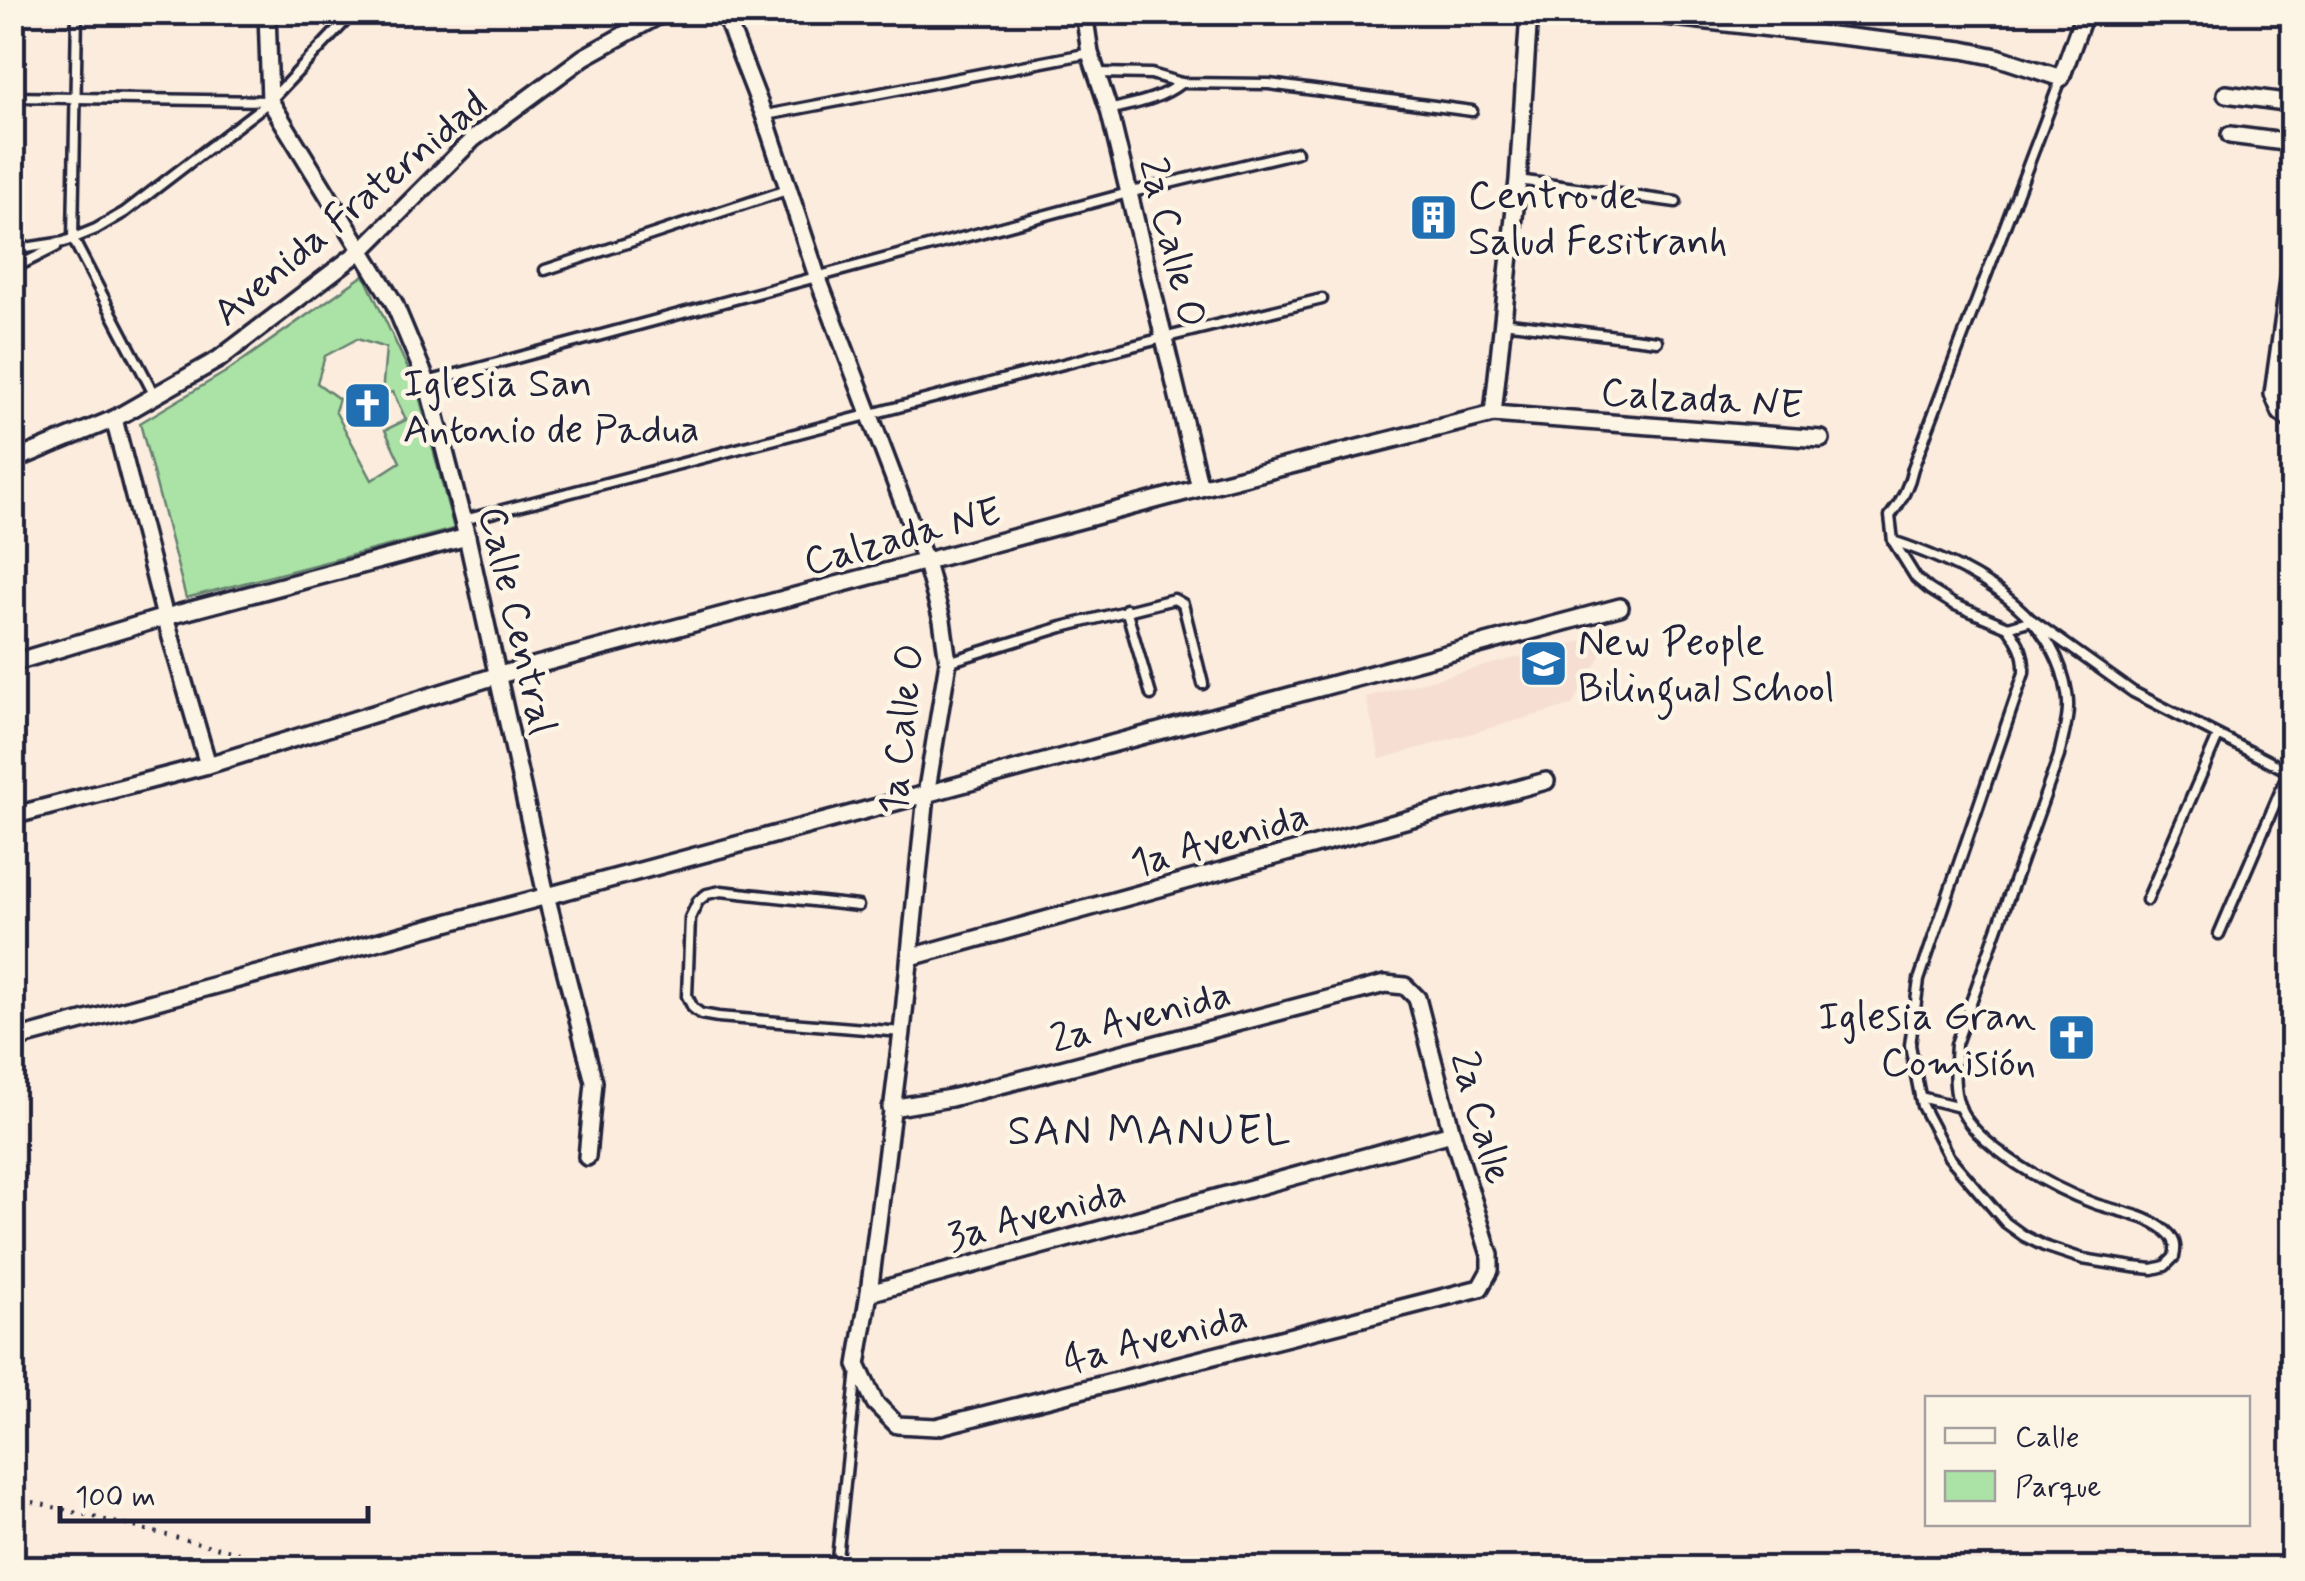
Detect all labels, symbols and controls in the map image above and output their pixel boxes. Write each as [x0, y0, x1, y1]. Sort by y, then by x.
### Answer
street label: Avenida Fraternidad [203, 79, 499, 339]
street label: 2a Calle O [1125, 152, 1217, 333]
place label: Centro de Salud Fesitranh [1468, 171, 1728, 269]
building icon: Centro de Salud Fesitranh [1407, 191, 1459, 243]
place label: Iglesia San Antonio de Padua [403, 359, 700, 457]
street label: Calzada NE [1599, 367, 1805, 433]
church icon: Iglesia San Antonio de Padua [342, 379, 394, 431]
street label: Calzada NE [798, 487, 1007, 589]
street label: Calle Central [465, 502, 568, 740]
place label: New People Bilingual School [1578, 618, 1835, 720]
school or university icon: New People Bilingual School [1517, 638, 1569, 690]
street label: 1a Calle O [868, 641, 938, 817]
street label: 1a Avenida [1125, 791, 1315, 891]
street label: 2a Avenida [1045, 969, 1237, 1067]
place label: Iglesia Gran Comisión [1818, 992, 2036, 1090]
church icon: Iglesia Gran Comisión [2045, 1012, 2097, 1064]
street label: 2a Calle [1436, 1046, 1524, 1190]
district label: SAN MANUEL [1007, 1105, 1293, 1160]
street label: 3a Avenida [942, 1167, 1132, 1265]
street label: 4a Avenida [1058, 1292, 1253, 1388]
legend [1925, 1396, 2250, 1526]
text: Calle [2015, 1418, 2080, 1457]
scale bar [60, 1461, 368, 1523]
text: Parque [2015, 1468, 2101, 1507]
text: 100 m [75, 1478, 156, 1517]

